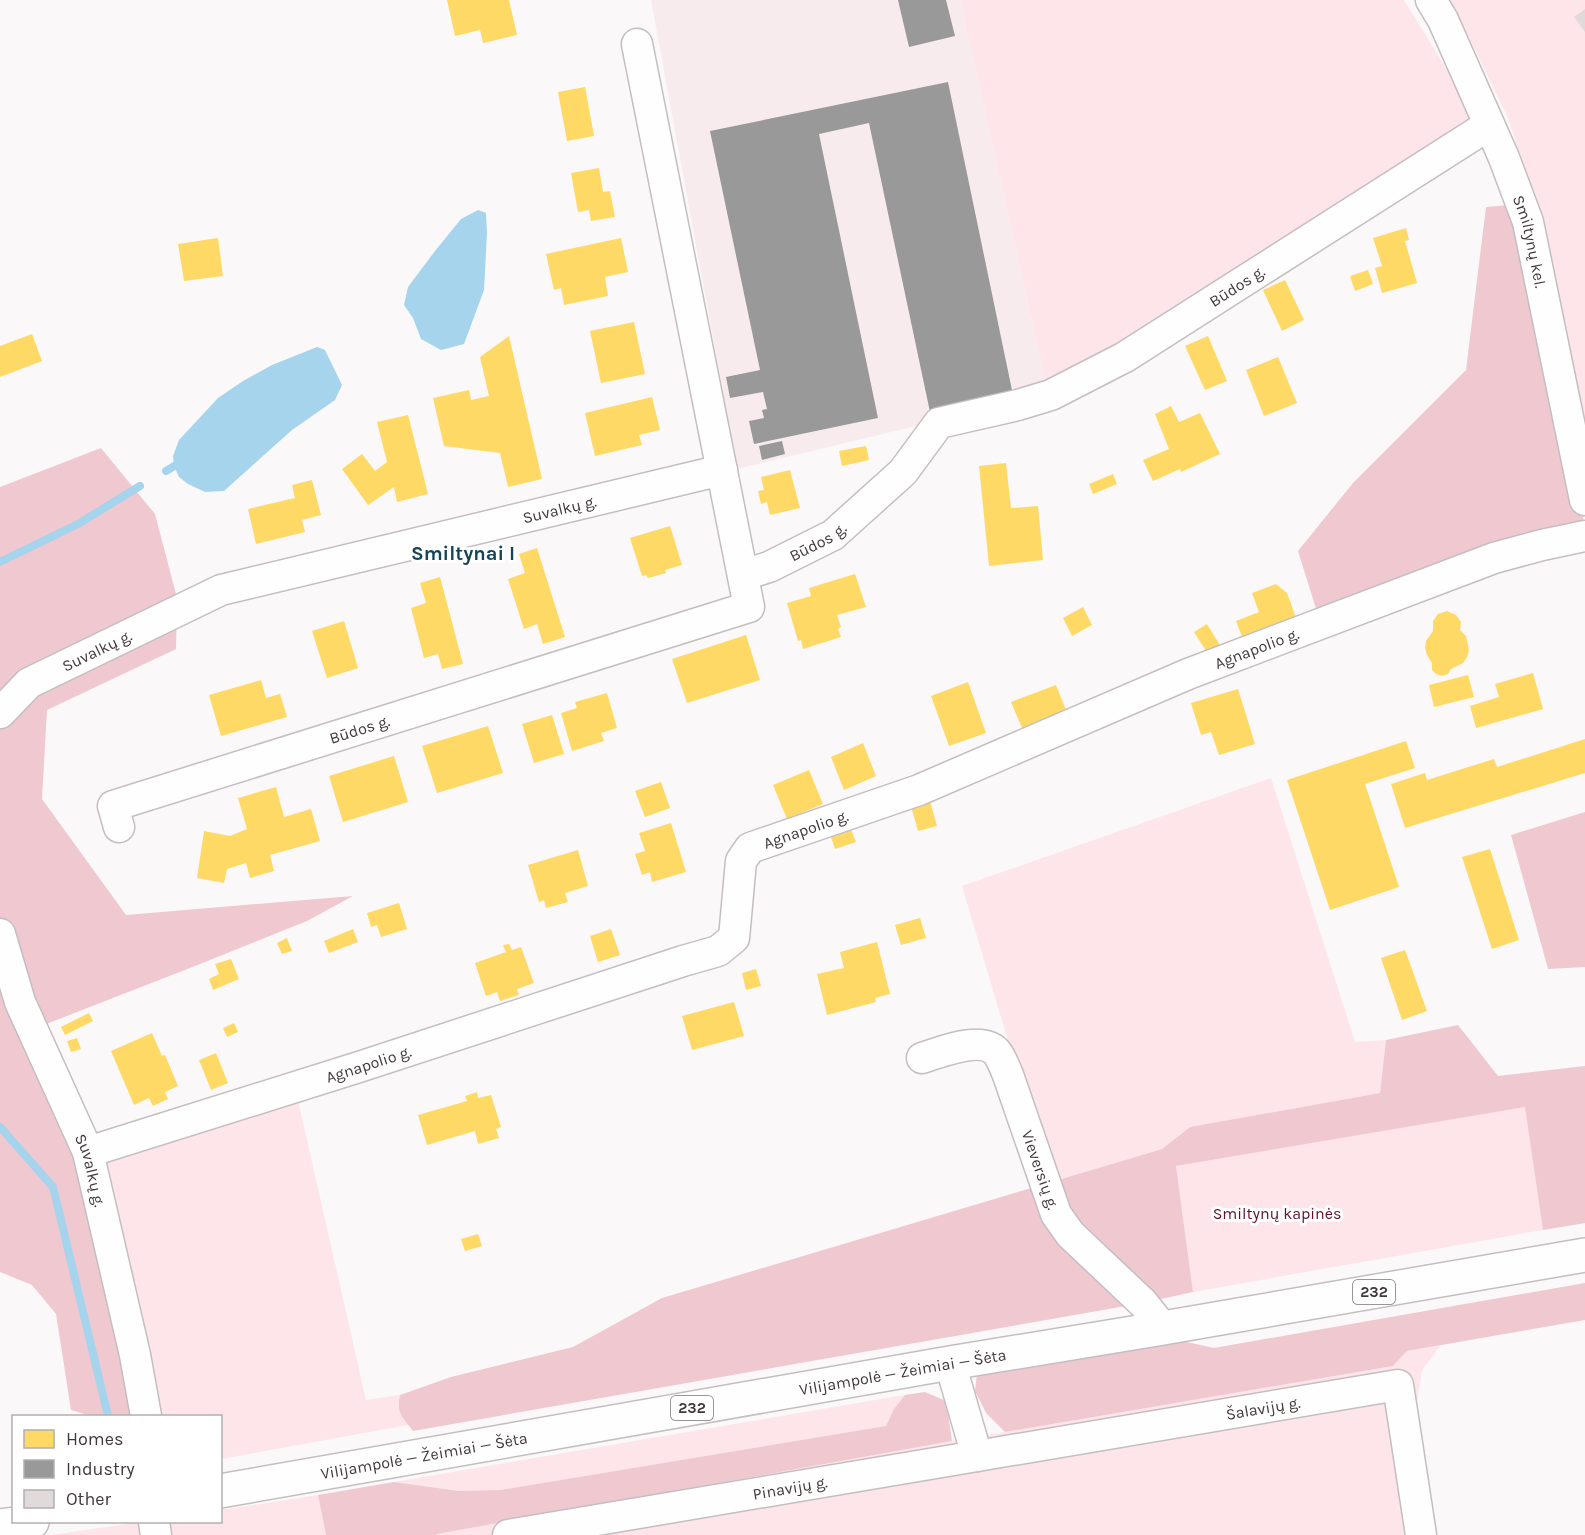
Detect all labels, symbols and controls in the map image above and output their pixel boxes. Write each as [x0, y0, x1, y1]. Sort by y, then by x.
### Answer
street label: Smiltynų kel. [1509, 192, 1550, 290]
street label: Būdos g. [1206, 261, 1268, 311]
street label: Suvalkų g. [521, 491, 598, 527]
street label: Būdos g. [786, 519, 850, 565]
district label: Smiltynai I [411, 542, 515, 565]
street label: Agnapolio g. [1212, 624, 1302, 673]
street label: Suvalkų g. [59, 626, 135, 676]
street label: Būdos g. [327, 711, 392, 748]
street label: Agnapolio g. [761, 806, 851, 853]
street label: Agnapolio g. [324, 1042, 414, 1087]
street label: Vieversių g. [1018, 1128, 1063, 1212]
street label: Suvalkų g. [71, 1131, 109, 1209]
park label: Smiltynų kapinės [1213, 1204, 1341, 1223]
road number: 232 [1353, 1280, 1395, 1304]
street label: Vilijampolė — Žeimiai — Šėta [798, 1345, 1008, 1399]
street label: Šalavijų g. [1224, 1393, 1302, 1424]
road number: 232 [671, 1396, 713, 1420]
legend [12, 1415, 222, 1523]
text: Homes [66, 1428, 123, 1450]
street label: Vilijampolė — Žeimiai — Šėta [319, 1428, 529, 1483]
text: Industry [66, 1458, 135, 1480]
street label: Pinavijų g. [751, 1472, 829, 1504]
text: Other [66, 1488, 111, 1510]

